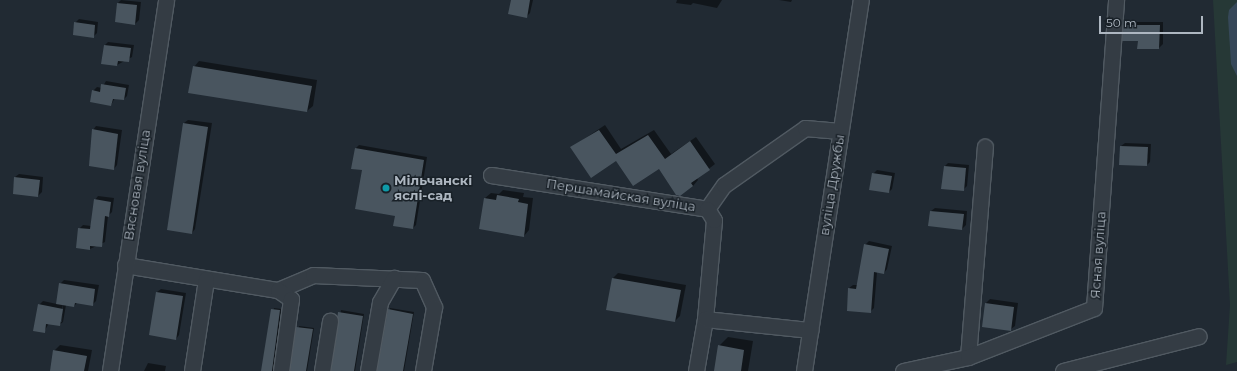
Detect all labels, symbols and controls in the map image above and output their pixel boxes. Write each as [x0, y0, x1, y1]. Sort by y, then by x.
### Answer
scale bar [1101, 8, 1205, 34]
text: 50 m [1106, 15, 1137, 30]
street label: Вясновая вуліца [121, 129, 153, 241]
street label: вуліца Дружбы [816, 133, 848, 237]
place label: Мільчанскі яслі-сад [394, 173, 472, 204]
street label: Першамайская вуліца [545, 175, 697, 215]
marker: Мільчанскі яслі-сад [381, 183, 391, 193]
street label: Ясная вуліца [1087, 211, 1109, 299]

